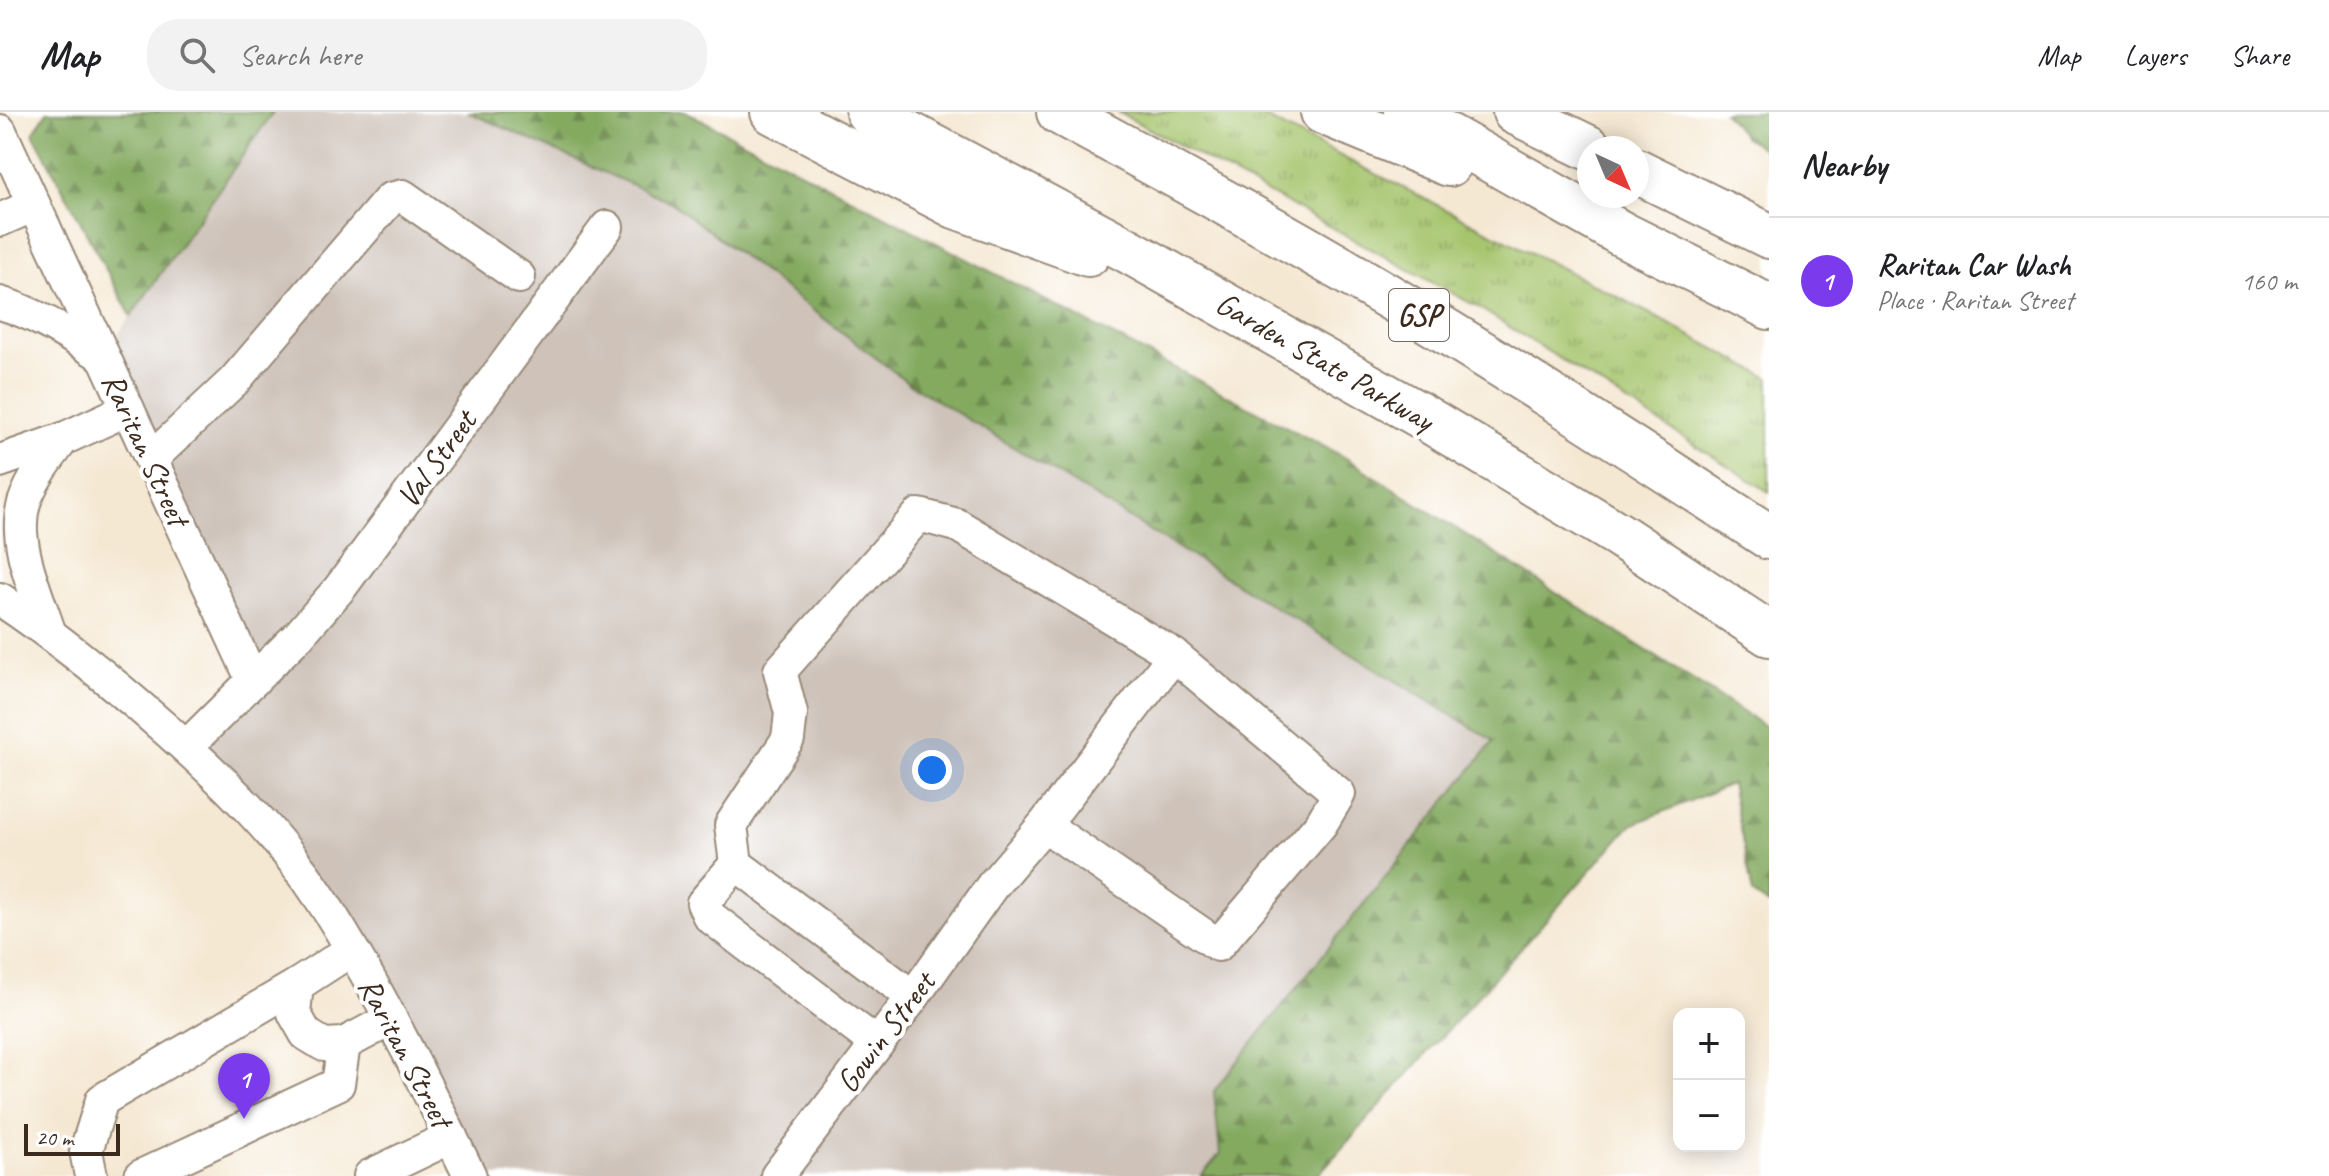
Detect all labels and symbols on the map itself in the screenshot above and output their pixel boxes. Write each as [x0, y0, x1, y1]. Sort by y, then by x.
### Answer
north arrow [1577, 136, 1649, 208]
street label: Garden State Parkway [1209, 283, 1444, 442]
road number: GSP [1389, 289, 1449, 341]
street label: Raritan Street [92, 366, 201, 536]
street label: Val Street [387, 400, 487, 516]
your location [912, 750, 952, 790]
street label: Gowin Street [827, 961, 946, 1101]
street label: Raritan Street [349, 970, 464, 1138]
pin: 1 [218, 1053, 270, 1119]
scale bar [24, 1120, 120, 1156]

